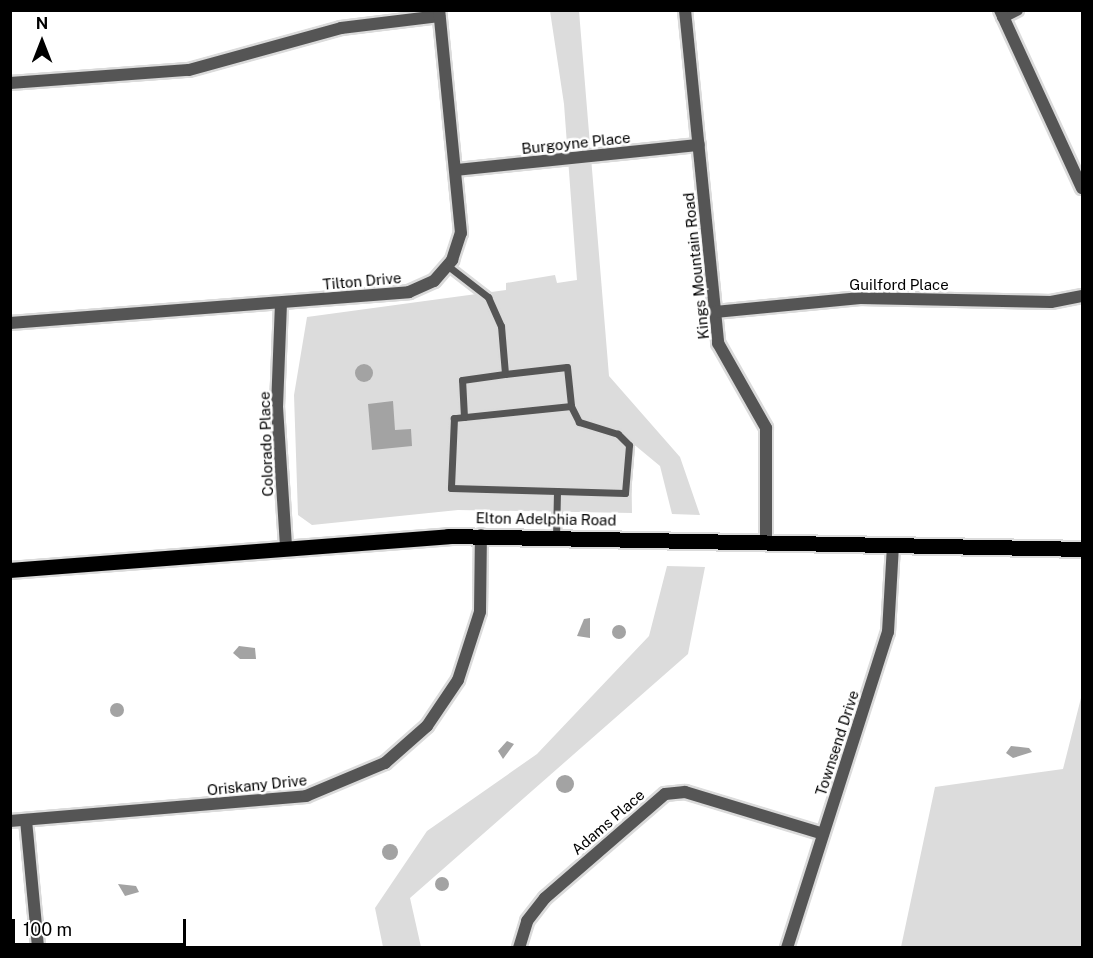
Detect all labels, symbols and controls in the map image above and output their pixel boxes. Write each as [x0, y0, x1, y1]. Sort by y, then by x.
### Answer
north arrow [12, 12, 72, 72]
text: N [36, 14, 48, 33]
street label: Burgoyne Place [521, 128, 631, 158]
street label: Kings Mountain Road [679, 192, 713, 340]
street label: Tilton Drive [322, 269, 402, 293]
street label: Guilford Place [849, 276, 949, 294]
street label: Colorado Place [255, 391, 277, 497]
street label: Elton Adelphia Road [476, 509, 616, 529]
street label: Townsend Drive [811, 688, 863, 798]
street label: Oriskany Drive [206, 771, 308, 799]
street label: Adams Place [568, 785, 648, 859]
scale bar [15, 907, 189, 945]
text: 100 m [23, 919, 72, 940]

